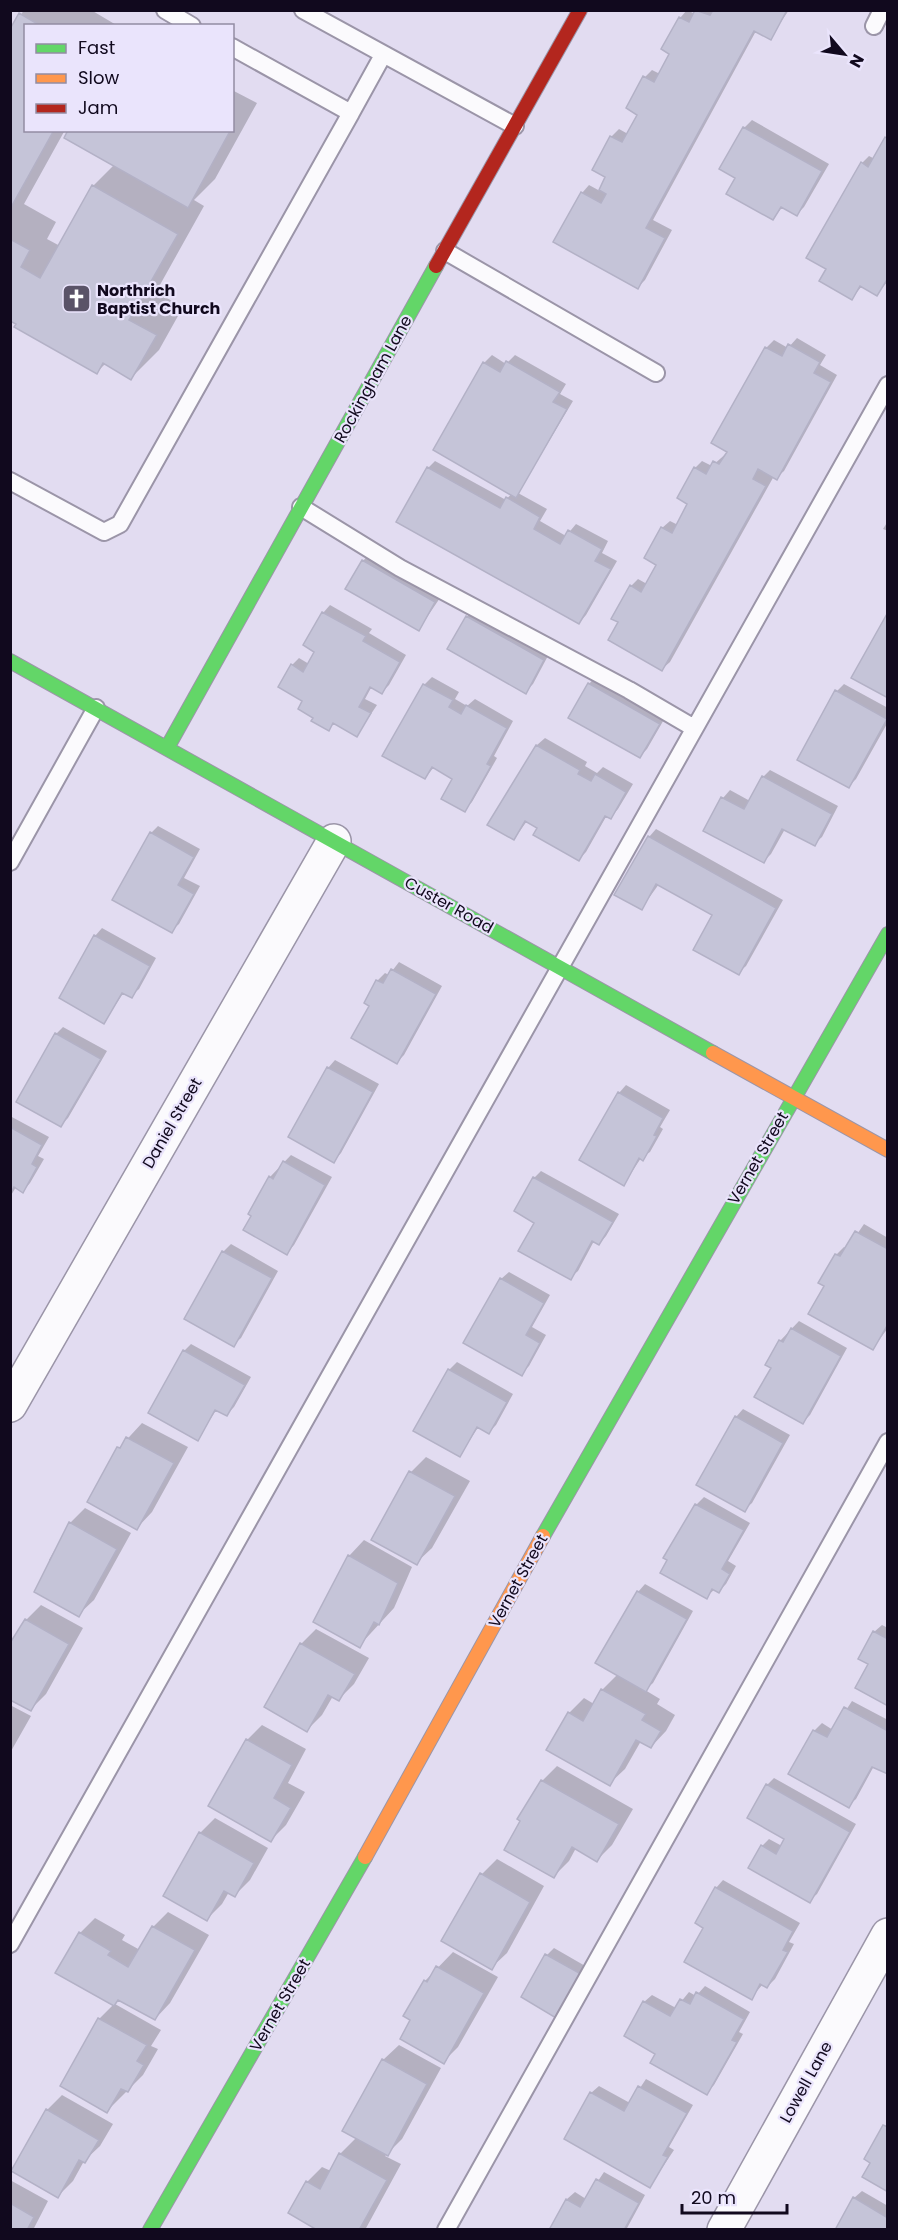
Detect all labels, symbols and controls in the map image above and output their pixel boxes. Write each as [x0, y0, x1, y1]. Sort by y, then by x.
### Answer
legend [24, 24, 234, 132]
north arrow [814, 24, 874, 84]
text: Fast [78, 35, 115, 60]
text: N [844, 50, 870, 72]
text: Slow [78, 65, 120, 90]
text: Jam [78, 95, 118, 120]
place label: Northrich Baptist Church [97, 279, 220, 320]
church icon: Northrich Baptist Church [60, 283, 92, 315]
street label: Rockingham Lane [328, 311, 418, 447]
street label: Custer Road [400, 871, 498, 939]
street label: Daniel Street [137, 1073, 207, 1173]
street label: Vernet Street [722, 1107, 794, 1209]
street label: Vernet Street [483, 1530, 553, 1632]
street label: Vernet Street [244, 1954, 316, 2056]
street label: Lowell Lane [774, 2037, 838, 2127]
scale bar [682, 2177, 787, 2215]
text: 20 m [691, 2185, 736, 2210]

